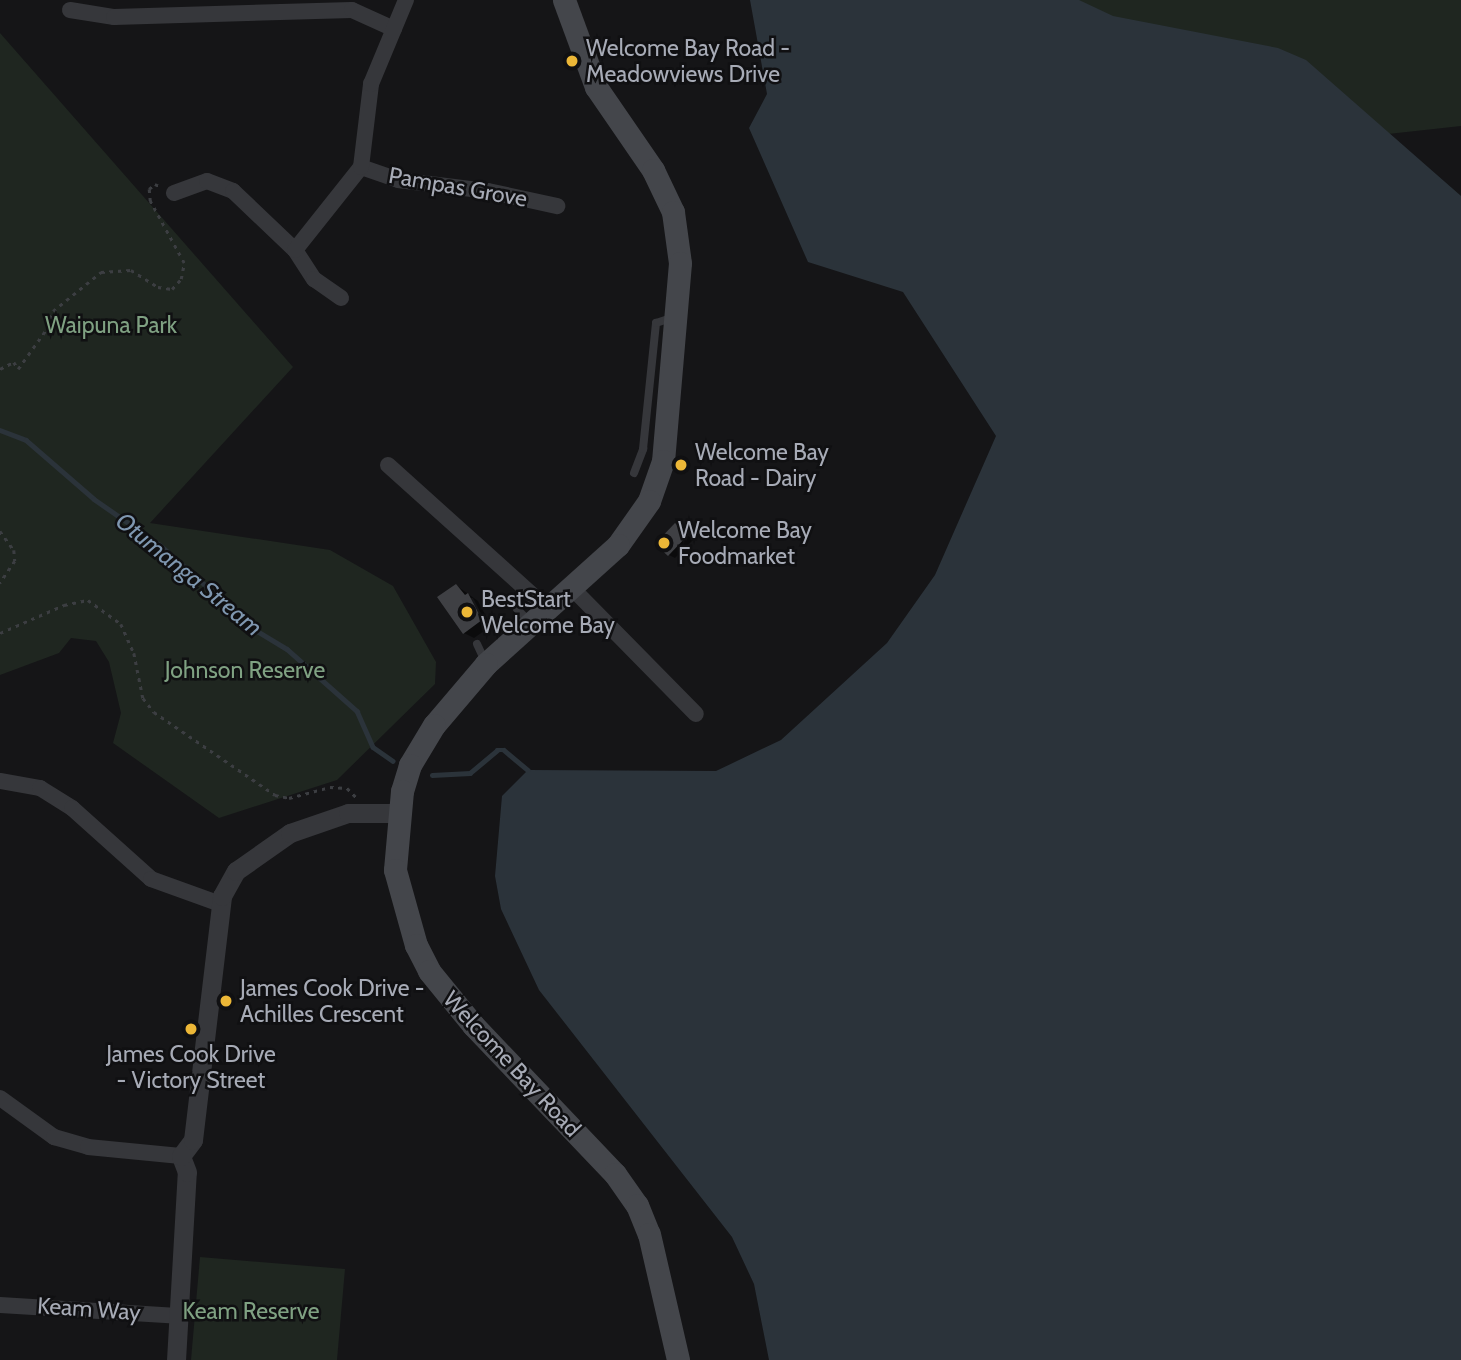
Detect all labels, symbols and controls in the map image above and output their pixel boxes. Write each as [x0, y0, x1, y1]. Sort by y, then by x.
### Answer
place label: Welcome Bay Road - Meadowviews Drive [586, 34, 790, 88]
marker: Welcome Bay Road - Meadowviews Drive [564, 53, 580, 69]
street label: Pampas Grove [387, 161, 529, 213]
park label: Waipuna Park [45, 311, 177, 339]
place label: Welcome Bay Road - Dairy [695, 438, 829, 492]
marker: Welcome Bay Road - Dairy [673, 457, 689, 473]
water label: Otumanga Stream [110, 506, 268, 642]
place label: Welcome Bay Foodmarket [678, 516, 812, 570]
marker: Welcome Bay Foodmarket [656, 535, 672, 551]
place label: BestStart Welcome Bay [481, 585, 615, 639]
marker: BestStart Welcome Bay [459, 604, 475, 620]
park label: Johnson Reserve [165, 656, 325, 684]
place label: James Cook Drive - Achilles Crescent [240, 974, 424, 1028]
street label: Welcome Bay Road [437, 985, 587, 1143]
marker: James Cook Drive - Achilles Crescent [218, 993, 234, 1009]
marker: James Cook Drive - Victory Street [183, 1021, 199, 1037]
place label: James Cook Drive - Victory Street [106, 1040, 276, 1094]
street label: Keam Way [36, 1292, 142, 1326]
park label: Keam Reserve [182, 1297, 320, 1325]

